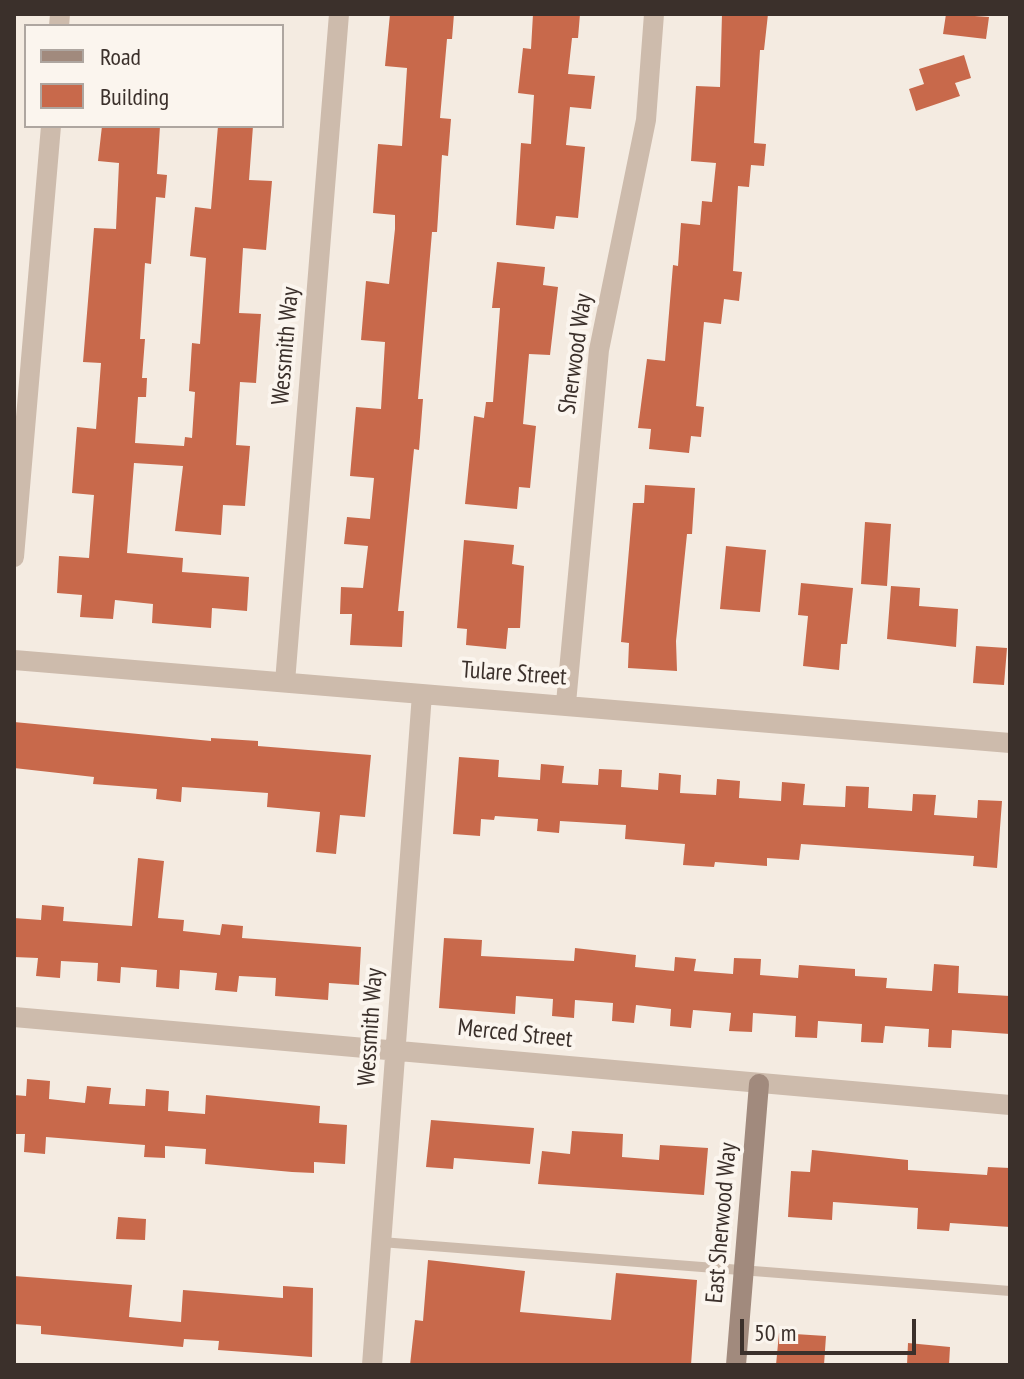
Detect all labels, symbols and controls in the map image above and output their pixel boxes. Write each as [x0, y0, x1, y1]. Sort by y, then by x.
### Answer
legend [24, 24, 284, 128]
text: Road [100, 41, 141, 72]
text: Building [100, 81, 169, 112]
street label: Wessmith Way [266, 286, 306, 406]
street label: Sherwood Way [553, 292, 599, 416]
street label: Tulare Street [460, 656, 568, 692]
street label: Wessmith Way [353, 967, 389, 1087]
street label: Merced Street [456, 1014, 574, 1054]
street label: East Sherwood Way [701, 1141, 743, 1305]
scale bar [744, 1303, 920, 1353]
text: 50 m [754, 1317, 796, 1348]

